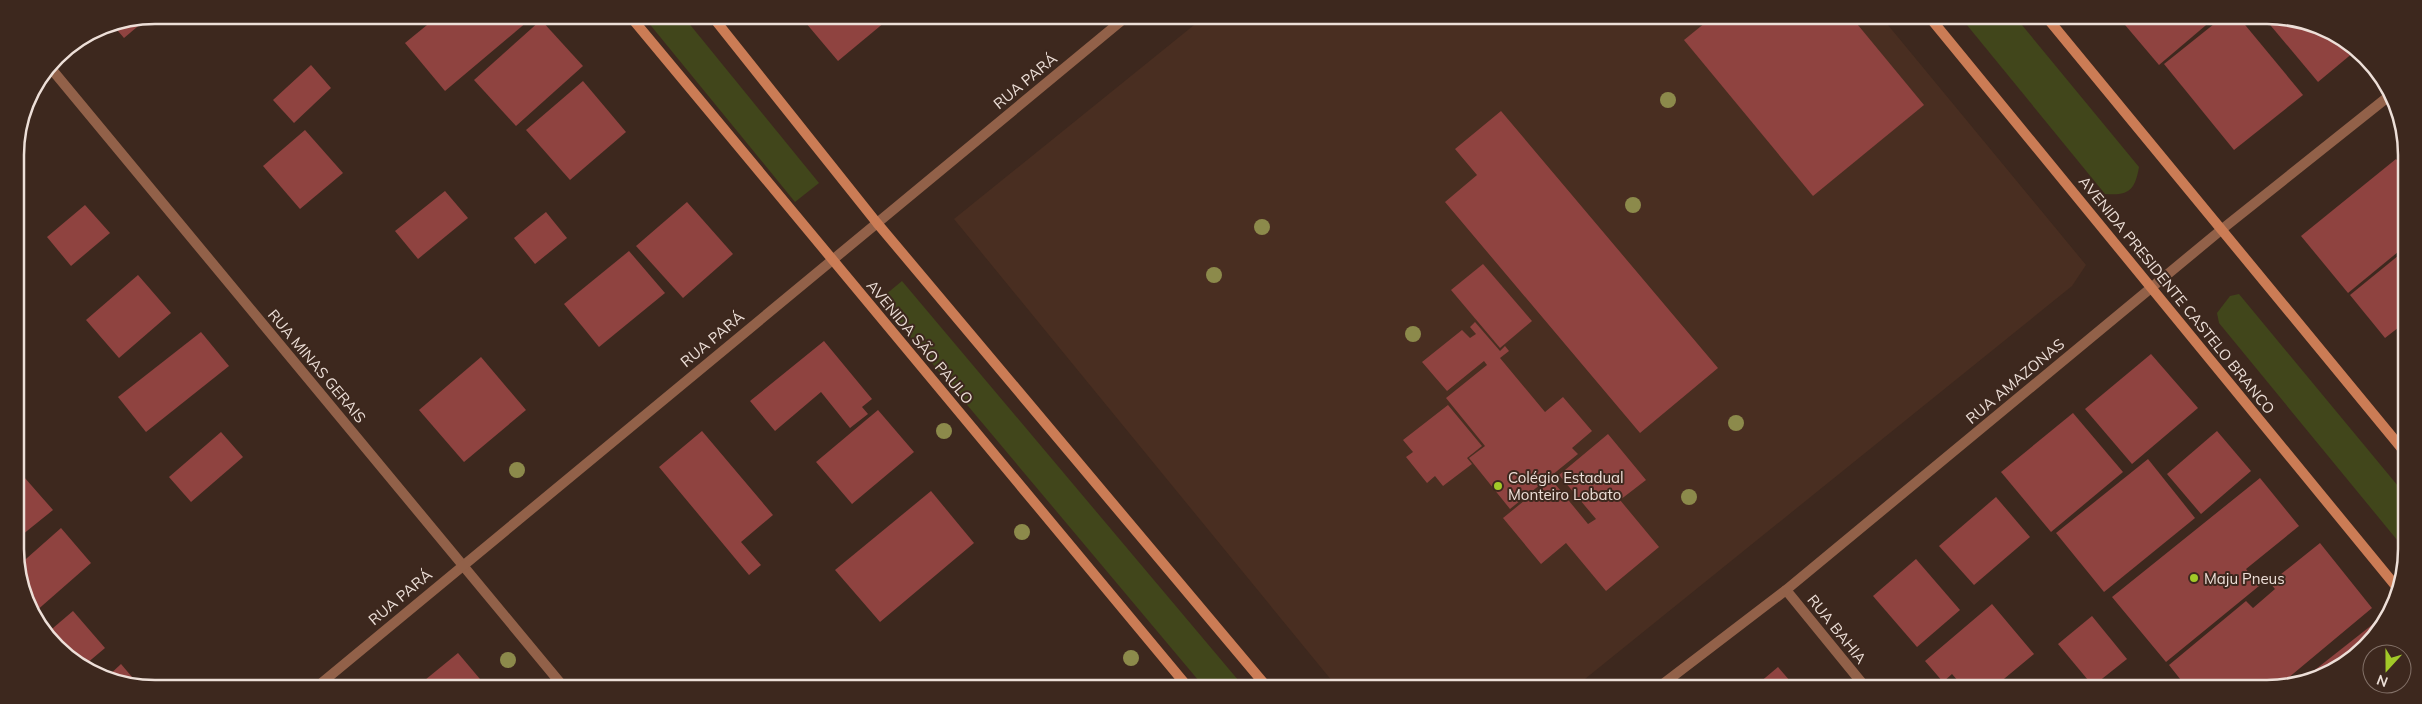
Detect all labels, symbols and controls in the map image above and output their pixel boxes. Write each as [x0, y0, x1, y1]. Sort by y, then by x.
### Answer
street label: RUA PARÁ [989, 49, 1061, 113]
street label: AVENIDA PRESIDENTE CASTELO BRANCO [2075, 172, 2279, 418]
street label: AVENIDA SÃO PAULO [863, 276, 977, 408]
street label: RUA MINAS GERAIS [264, 305, 370, 427]
street label: RUA PARÁ [676, 307, 748, 371]
street label: RUA AMAZONAS [1962, 334, 2068, 428]
place label: Colégio Estadual Monteiro Lobato [1508, 468, 1624, 504]
marker: Colégio Estadual Monteiro Lobato [1492, 480, 1504, 492]
street label: RUA PARÁ [364, 565, 436, 629]
place label: Maju Pneus [2204, 569, 2285, 588]
marker: Maju Pneus [2188, 572, 2200, 584]
street label: RUA BAHIA [1803, 590, 1871, 668]
north arrow [2362, 644, 2412, 694]
text: N [2374, 671, 2391, 691]

